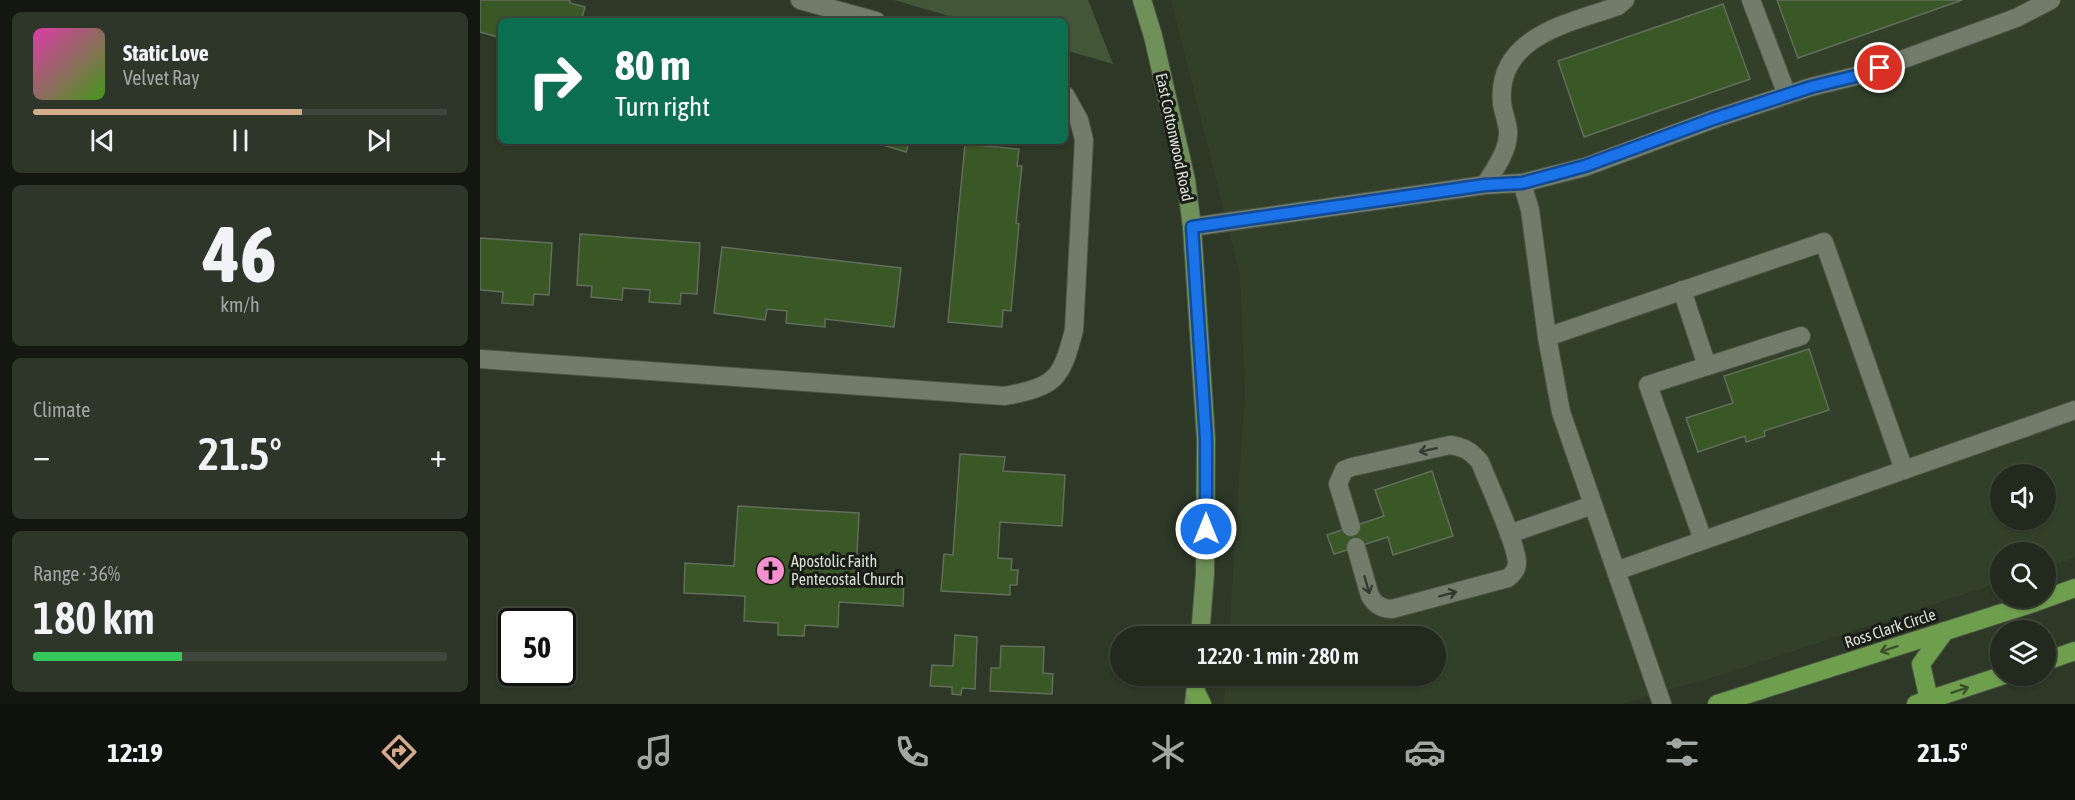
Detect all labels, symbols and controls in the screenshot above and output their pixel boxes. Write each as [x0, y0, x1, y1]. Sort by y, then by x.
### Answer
text: Static Love [123, 40, 209, 66]
text: 80 m [615, 41, 690, 89]
icon: right [516, 42, 594, 120]
pin [1854, 42, 1905, 93]
icon: arrive [1863, 51, 1896, 84]
text: Velvet Ray [123, 66, 200, 89]
street label: East Cottonwood Road [1153, 71, 1197, 203]
text: Turn right [615, 91, 710, 122]
icon: previous [86, 124, 119, 157]
icon: pause [224, 124, 257, 157]
icon: next [362, 124, 395, 157]
text: 46 [203, 209, 277, 299]
text: km/h [220, 293, 260, 316]
text: Climate [33, 398, 90, 421]
text: 21.5° [198, 428, 282, 480]
text: − [33, 436, 50, 474]
text: + [430, 436, 447, 474]
one-way arrow [1419, 445, 1439, 456]
map controls [1990, 464, 2056, 686]
button: sound [1990, 464, 2056, 530]
position arrow [1174, 497, 1238, 561]
button: search [1990, 542, 2056, 608]
place label: Apostolic Faith Pentecostal Church [791, 552, 904, 588]
church icon: Apostolic Faith Pentecostal Church [754, 554, 786, 586]
text: Range · 36% [33, 562, 120, 585]
one-way arrow [1362, 575, 1373, 594]
one-way arrow [1439, 587, 1458, 599]
text: 180 km [33, 592, 155, 644]
street label: Ross Clark Circle [1842, 605, 1938, 651]
speed limit sign: 50 [498, 608, 576, 686]
button: layers [1990, 620, 2056, 686]
text: 12:20 · 1 min · 280 m [1197, 643, 1359, 669]
one-way arrow [1880, 644, 1899, 655]
one-way arrow [1950, 683, 1969, 694]
icon: directions [378, 731, 420, 773]
icon: music [634, 731, 676, 773]
icon: phone [891, 731, 933, 773]
icon: climate [1147, 731, 1189, 773]
icon: car [1404, 731, 1446, 773]
icon: filters [1661, 731, 1703, 773]
text: 12:19 [107, 737, 163, 768]
text: 21.5° [1917, 737, 1968, 768]

